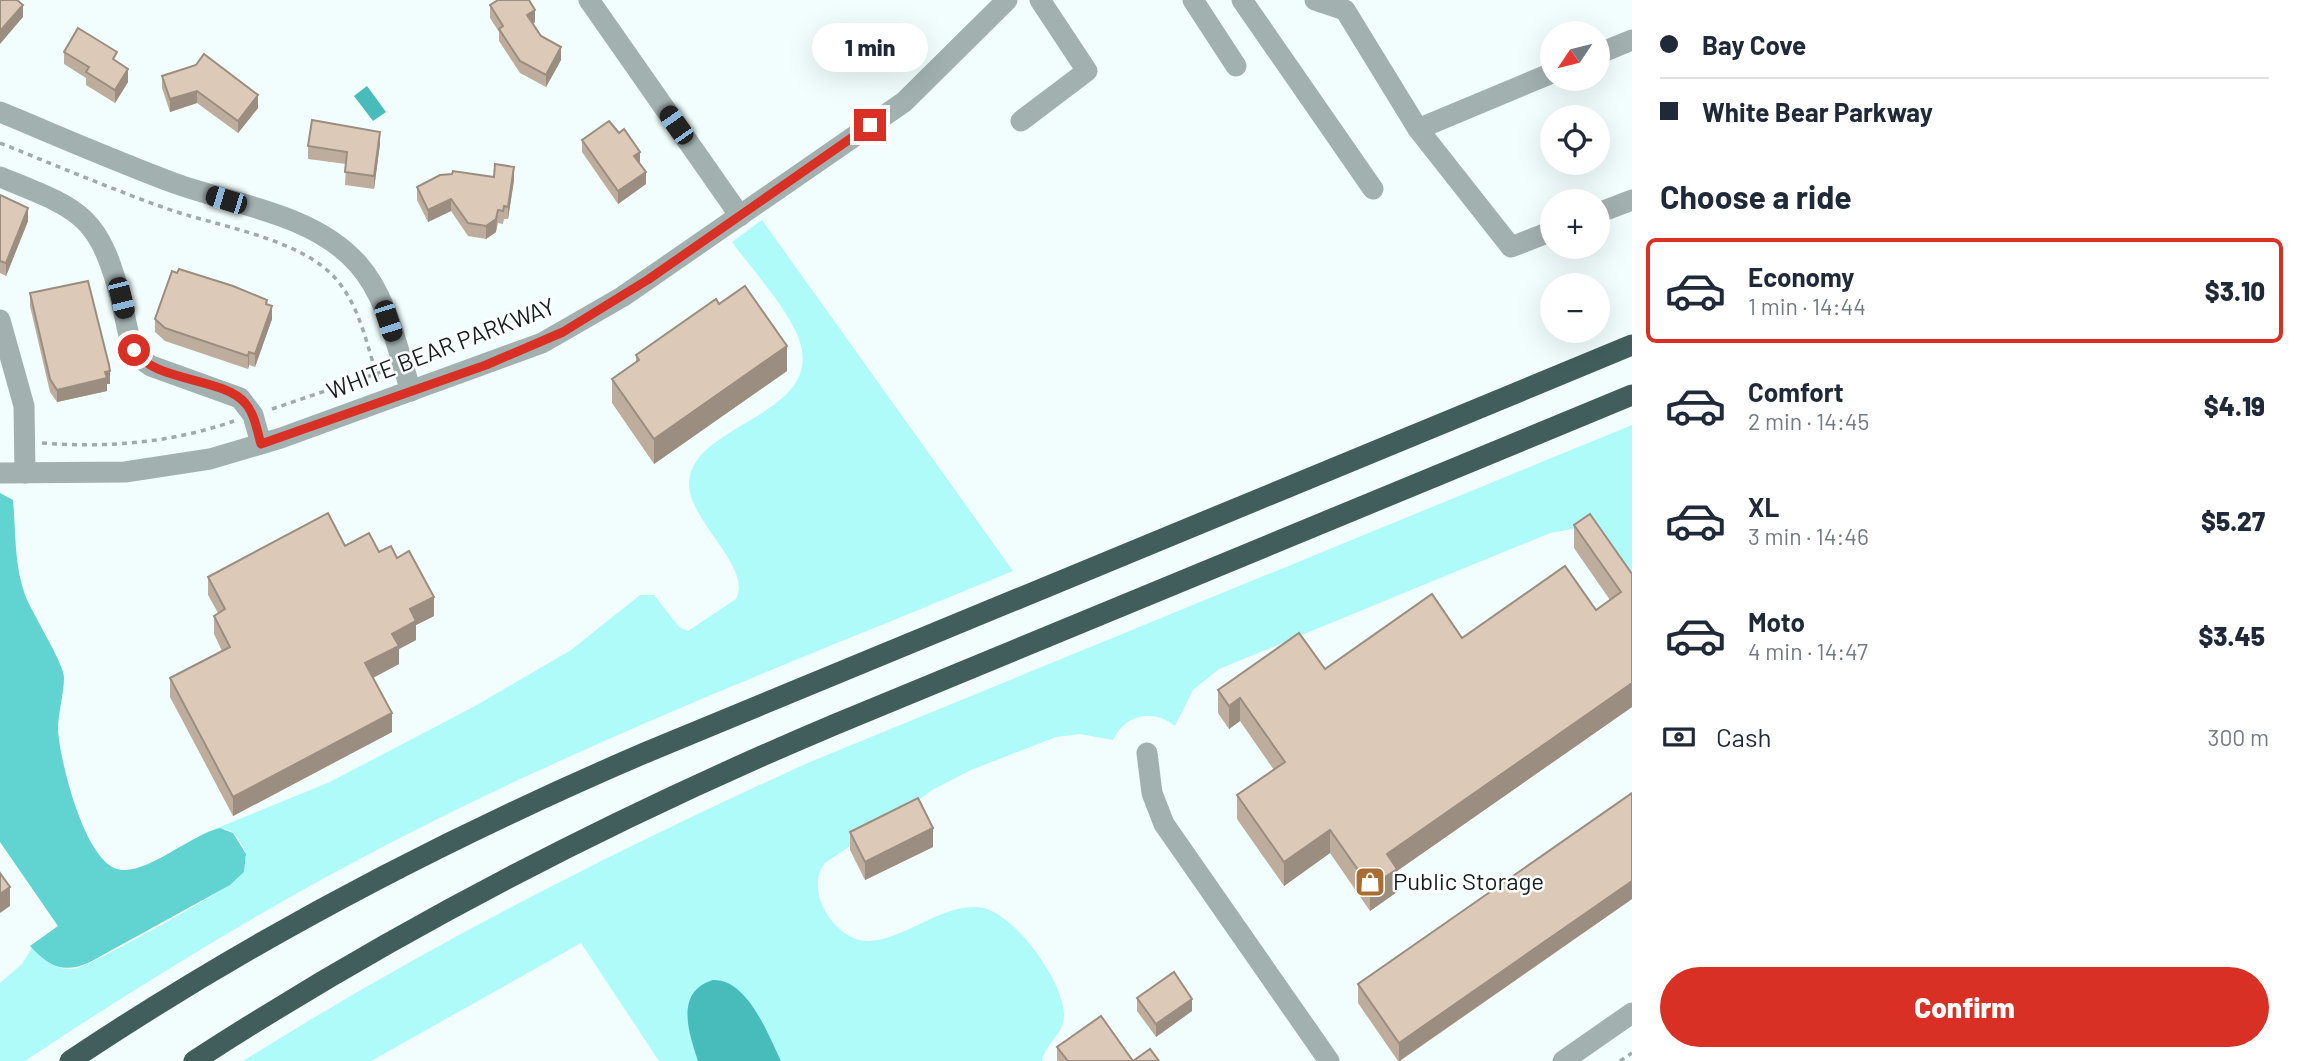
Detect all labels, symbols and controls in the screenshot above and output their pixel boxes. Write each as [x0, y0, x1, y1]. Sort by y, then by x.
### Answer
north arrow [1540, 21, 1610, 91]
map controls [1540, 21, 1610, 343]
callout: 1 min [812, 24, 928, 72]
text: Bay Cove [1702, 29, 1806, 60]
text: 1 min [845, 33, 895, 61]
text: White Bear Parkway [1702, 96, 1933, 127]
car [656, 102, 697, 148]
button: locate [1540, 105, 1610, 175]
route end [854, 109, 886, 141]
text: Choose a ride [1660, 177, 1852, 215]
car [203, 184, 250, 216]
button: + [1540, 189, 1610, 259]
icon: car [1664, 259, 1727, 322]
text: Economy [1748, 261, 1854, 292]
button: − [1540, 273, 1610, 343]
car [106, 275, 137, 321]
text: $3.10 [2205, 275, 2265, 306]
street label: WHITE BEAR PARKWAY [322, 291, 559, 405]
text: 1 min · 14:44 [1748, 292, 1866, 320]
car [372, 298, 405, 344]
route start [118, 334, 150, 366]
icon: car [1664, 374, 1727, 437]
text: Comfort [1748, 376, 1844, 407]
text: $4.19 [2204, 390, 2265, 421]
text: 2 min · 14:45 [1748, 407, 1869, 435]
icon: car [1664, 489, 1727, 552]
text: XL [1748, 491, 1779, 522]
text: $5.27 [2201, 505, 2265, 536]
text: 3 min · 14:46 [1748, 522, 1869, 550]
icon: car [1664, 604, 1727, 667]
text: Moto [1748, 606, 1805, 637]
text: $3.45 [2198, 620, 2265, 651]
text: 4 min · 14:47 [1748, 637, 1868, 665]
icon: cash [1660, 718, 1698, 756]
text: Cash [1716, 721, 1771, 752]
text: 300 m [2208, 723, 2269, 751]
shop icon: Public Storage [1353, 865, 1387, 899]
place label: Public Storage [1393, 866, 1544, 895]
button: Confirm [1660, 967, 2269, 1047]

